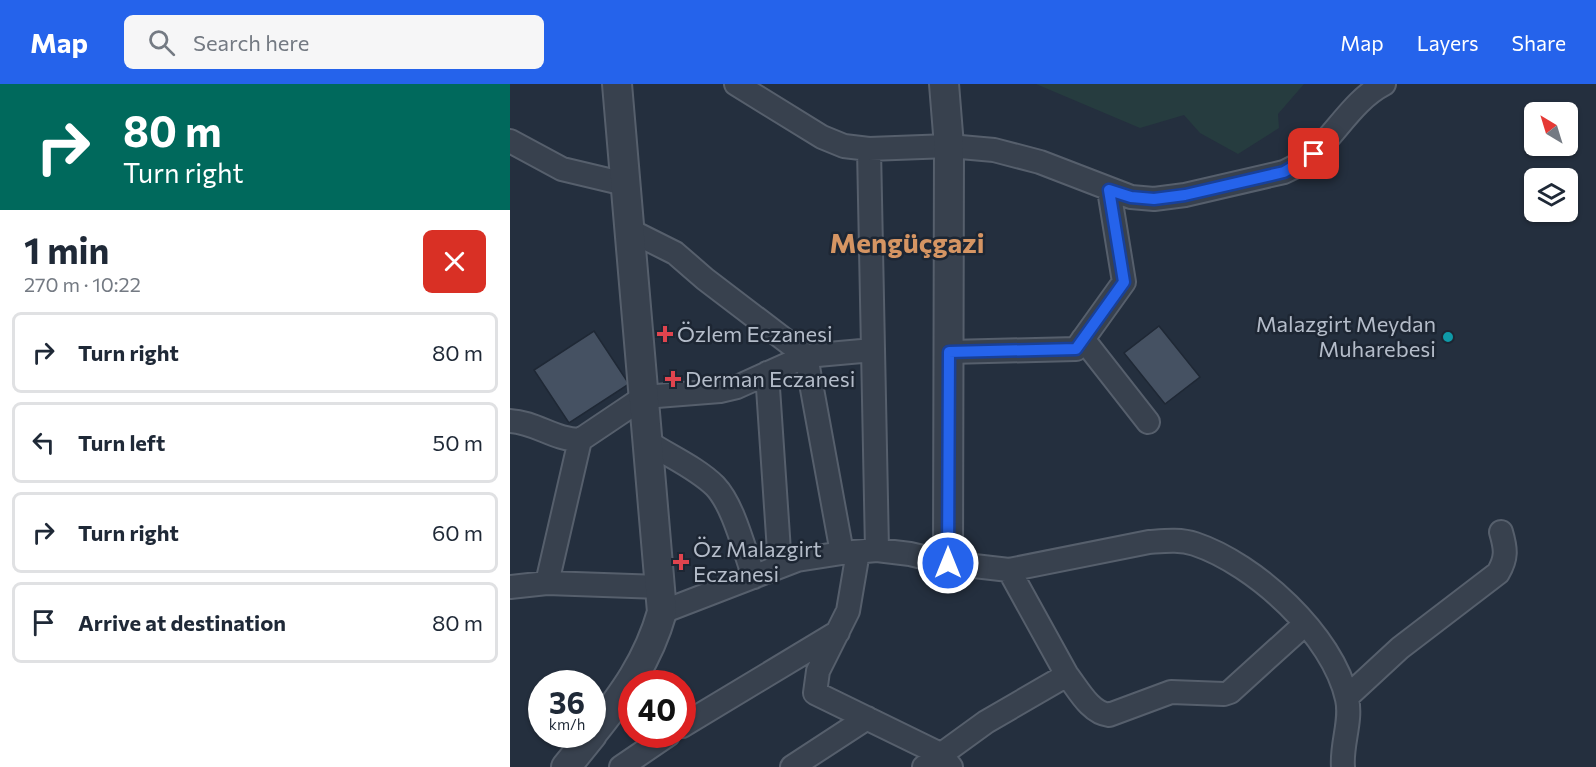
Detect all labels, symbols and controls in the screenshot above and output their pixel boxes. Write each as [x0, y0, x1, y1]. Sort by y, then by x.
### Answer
search box [124, 15, 544, 69]
text: Map [30, 25, 88, 59]
icon: search [145, 26, 178, 59]
text: Search here [193, 29, 309, 56]
text: Map [1340, 30, 1384, 55]
text: Layers [1417, 30, 1479, 55]
text: Share [1512, 30, 1566, 55]
north arrow [1524, 102, 1578, 156]
map controls [1524, 102, 1578, 222]
text: 80 m [123, 104, 222, 156]
icon: right [24, 108, 102, 186]
pin [1288, 128, 1339, 179]
icon: arrive [1297, 137, 1330, 170]
text: Turn right [123, 156, 243, 189]
button: layers [1524, 168, 1578, 222]
district label: Mengüçgazi [830, 225, 984, 259]
text: 1 min [24, 227, 109, 271]
button: close [423, 230, 486, 293]
text: 270 m · 10:22 [24, 272, 141, 296]
place label: Malazgirt Meydan Muharebesi [1256, 310, 1436, 362]
place label: Özlem Eczanesi [677, 320, 833, 347]
marker: Özlem Eczanesi [658, 327, 672, 341]
marker: Malazgirt Meydan Muharebesi [1441, 330, 1455, 344]
icon: right [27, 336, 60, 369]
text: Turn right [78, 339, 179, 366]
text: 80 m [432, 339, 483, 366]
place label: Derman Eczanesi [685, 365, 855, 392]
marker: Derman Eczanesi [666, 372, 680, 386]
icon: left [27, 426, 60, 459]
text: Turn left [78, 429, 165, 456]
text: 50 m [433, 429, 483, 456]
icon: right [27, 516, 60, 549]
text: Turn right [78, 519, 179, 546]
text: 60 m [432, 519, 483, 546]
position arrow [916, 531, 980, 595]
place label: Öz Malazgirt Eczanesi [693, 535, 822, 587]
marker: Öz Malazgirt Eczanesi [674, 555, 688, 569]
icon: arrive [27, 606, 60, 639]
text: Arrive at destination [78, 609, 286, 636]
text: 80 m [432, 609, 483, 636]
speed limit sign: 40 [618, 670, 696, 748]
text: 36 [549, 683, 585, 720]
text: km/h [549, 715, 585, 733]

